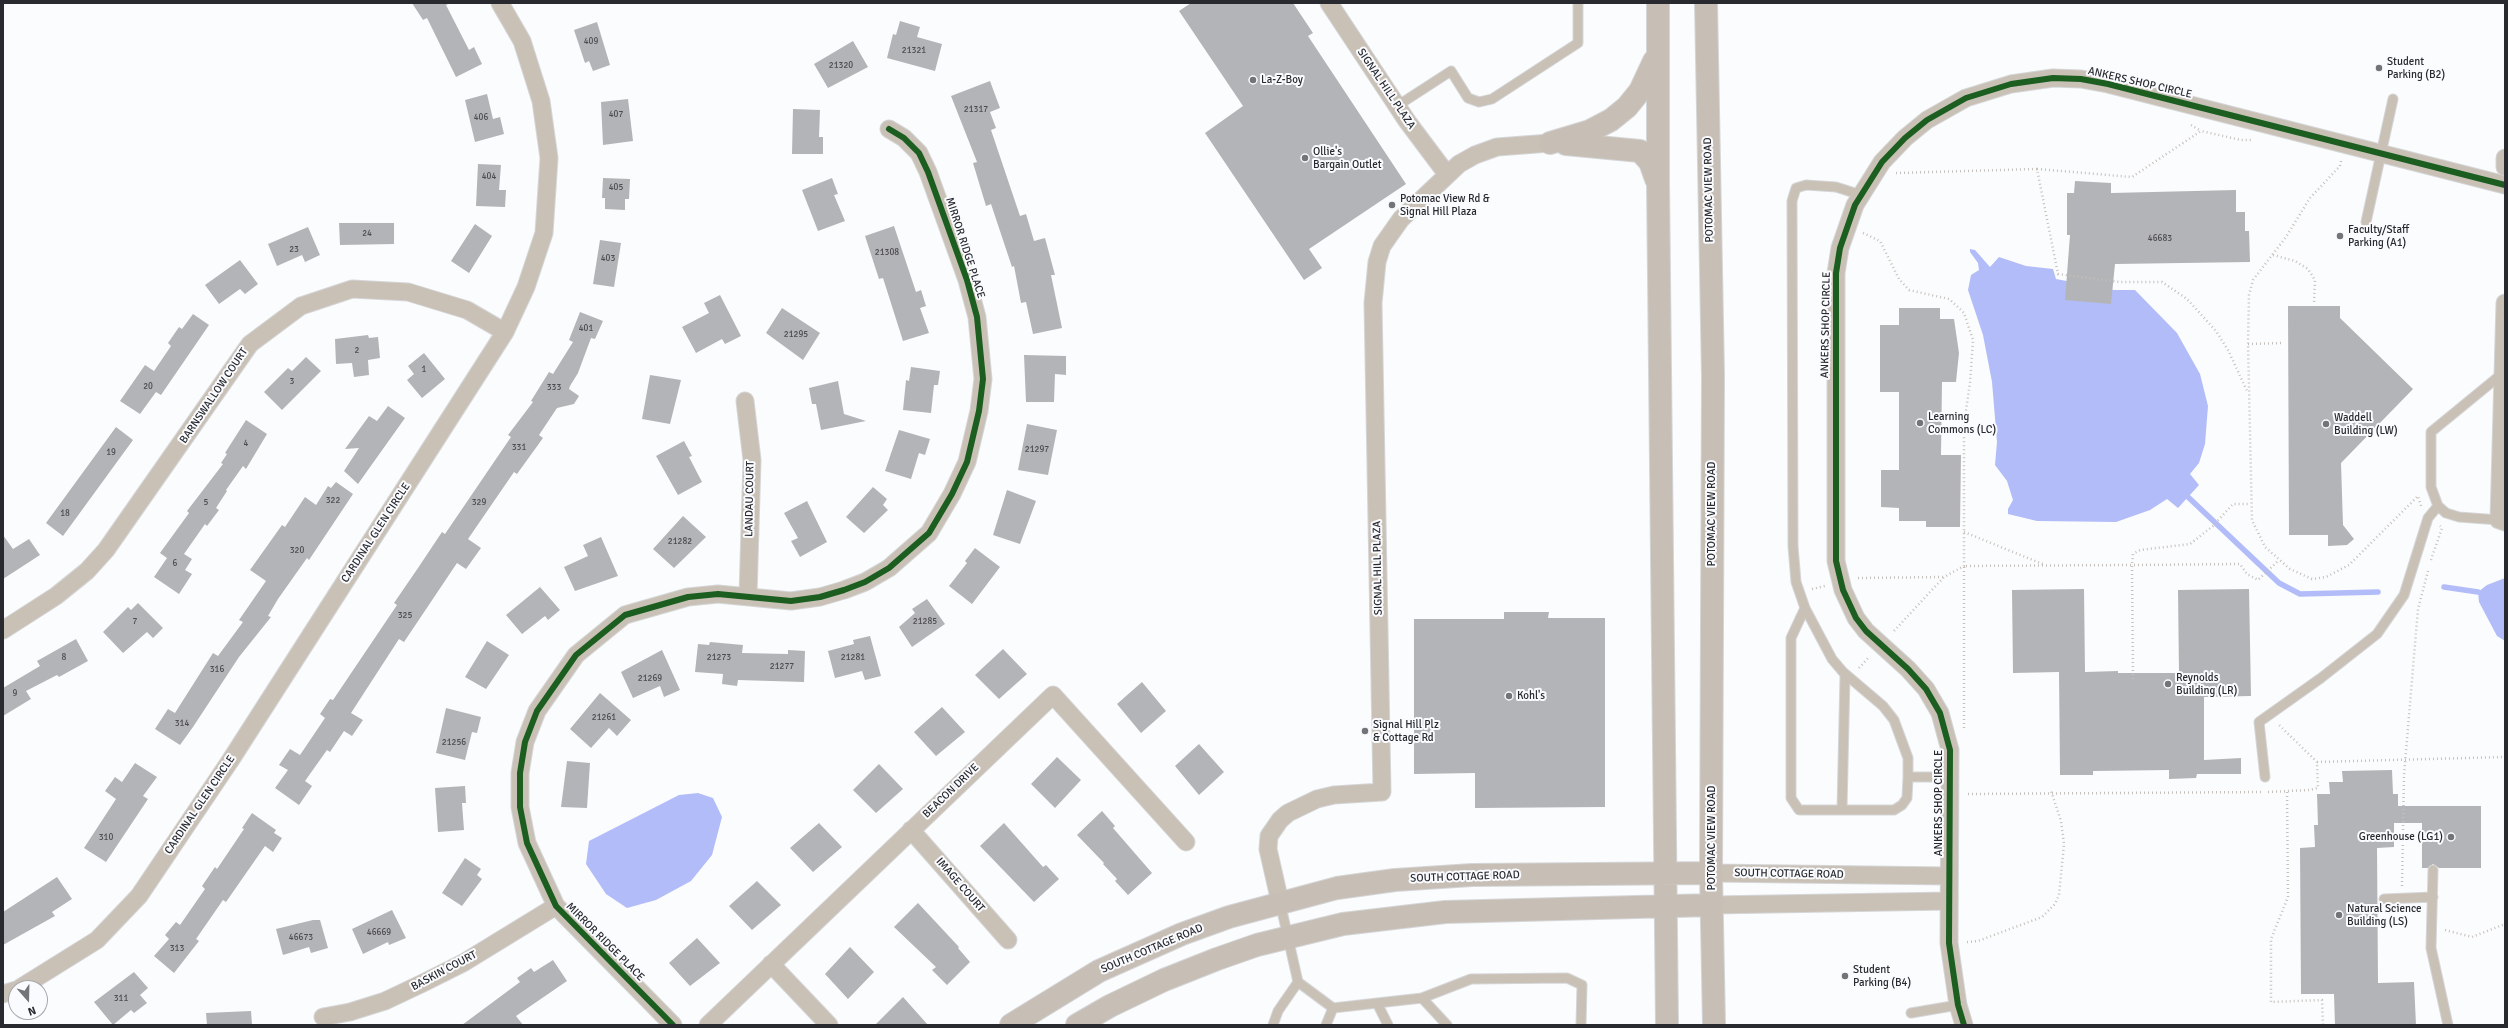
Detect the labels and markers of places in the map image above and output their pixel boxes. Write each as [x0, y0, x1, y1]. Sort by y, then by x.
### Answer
place label: Student Parking (B2) [2387, 55, 2445, 81]
marker: Student Parking (B2) [2374, 63, 2384, 73]
place label: La-Z-Boy [1261, 73, 1303, 87]
marker: La-Z-Boy [1248, 75, 1258, 85]
place label: Ollie's Bargain Outlet [1313, 145, 1382, 171]
marker: Ollie's Bargain Outlet [1300, 153, 1310, 163]
place label: Potomac View Rd & Signal Hill Plaza [1400, 192, 1490, 218]
marker: Potomac View Rd & Signal Hill Plaza [1387, 200, 1397, 210]
place label: Faculty/Staff Parking (A1) [2348, 223, 2409, 249]
marker: Faculty/Staff Parking (A1) [2335, 231, 2345, 241]
place label: Learning Commons (LC) [1928, 410, 1996, 436]
place label: Waddell Building (LW) [2334, 411, 2398, 437]
marker: Learning Commons (LC) [1915, 418, 1925, 428]
marker: Waddell Building (LW) [2321, 419, 2331, 429]
place label: Reynolds Building (LR) [2176, 671, 2237, 697]
marker: Reynolds Building (LR) [2163, 679, 2173, 689]
place label: Kohl's [1517, 689, 1545, 703]
marker: Kohl's [1504, 691, 1514, 701]
place label: Signal Hill Plz & Cottage Rd [1373, 718, 1439, 744]
marker: Signal Hill Plz & Cottage Rd [1360, 726, 1370, 736]
place label: Greenhouse (LG1) [2359, 830, 2443, 844]
marker: Greenhouse (LG1) [2446, 832, 2456, 842]
place label: Natural Science Building (LS) [2347, 902, 2422, 928]
marker: Natural Science Building (LS) [2334, 910, 2344, 920]
place label: Student Parking (B4) [1853, 963, 1911, 989]
marker: Student Parking (B4) [1840, 971, 1850, 981]

